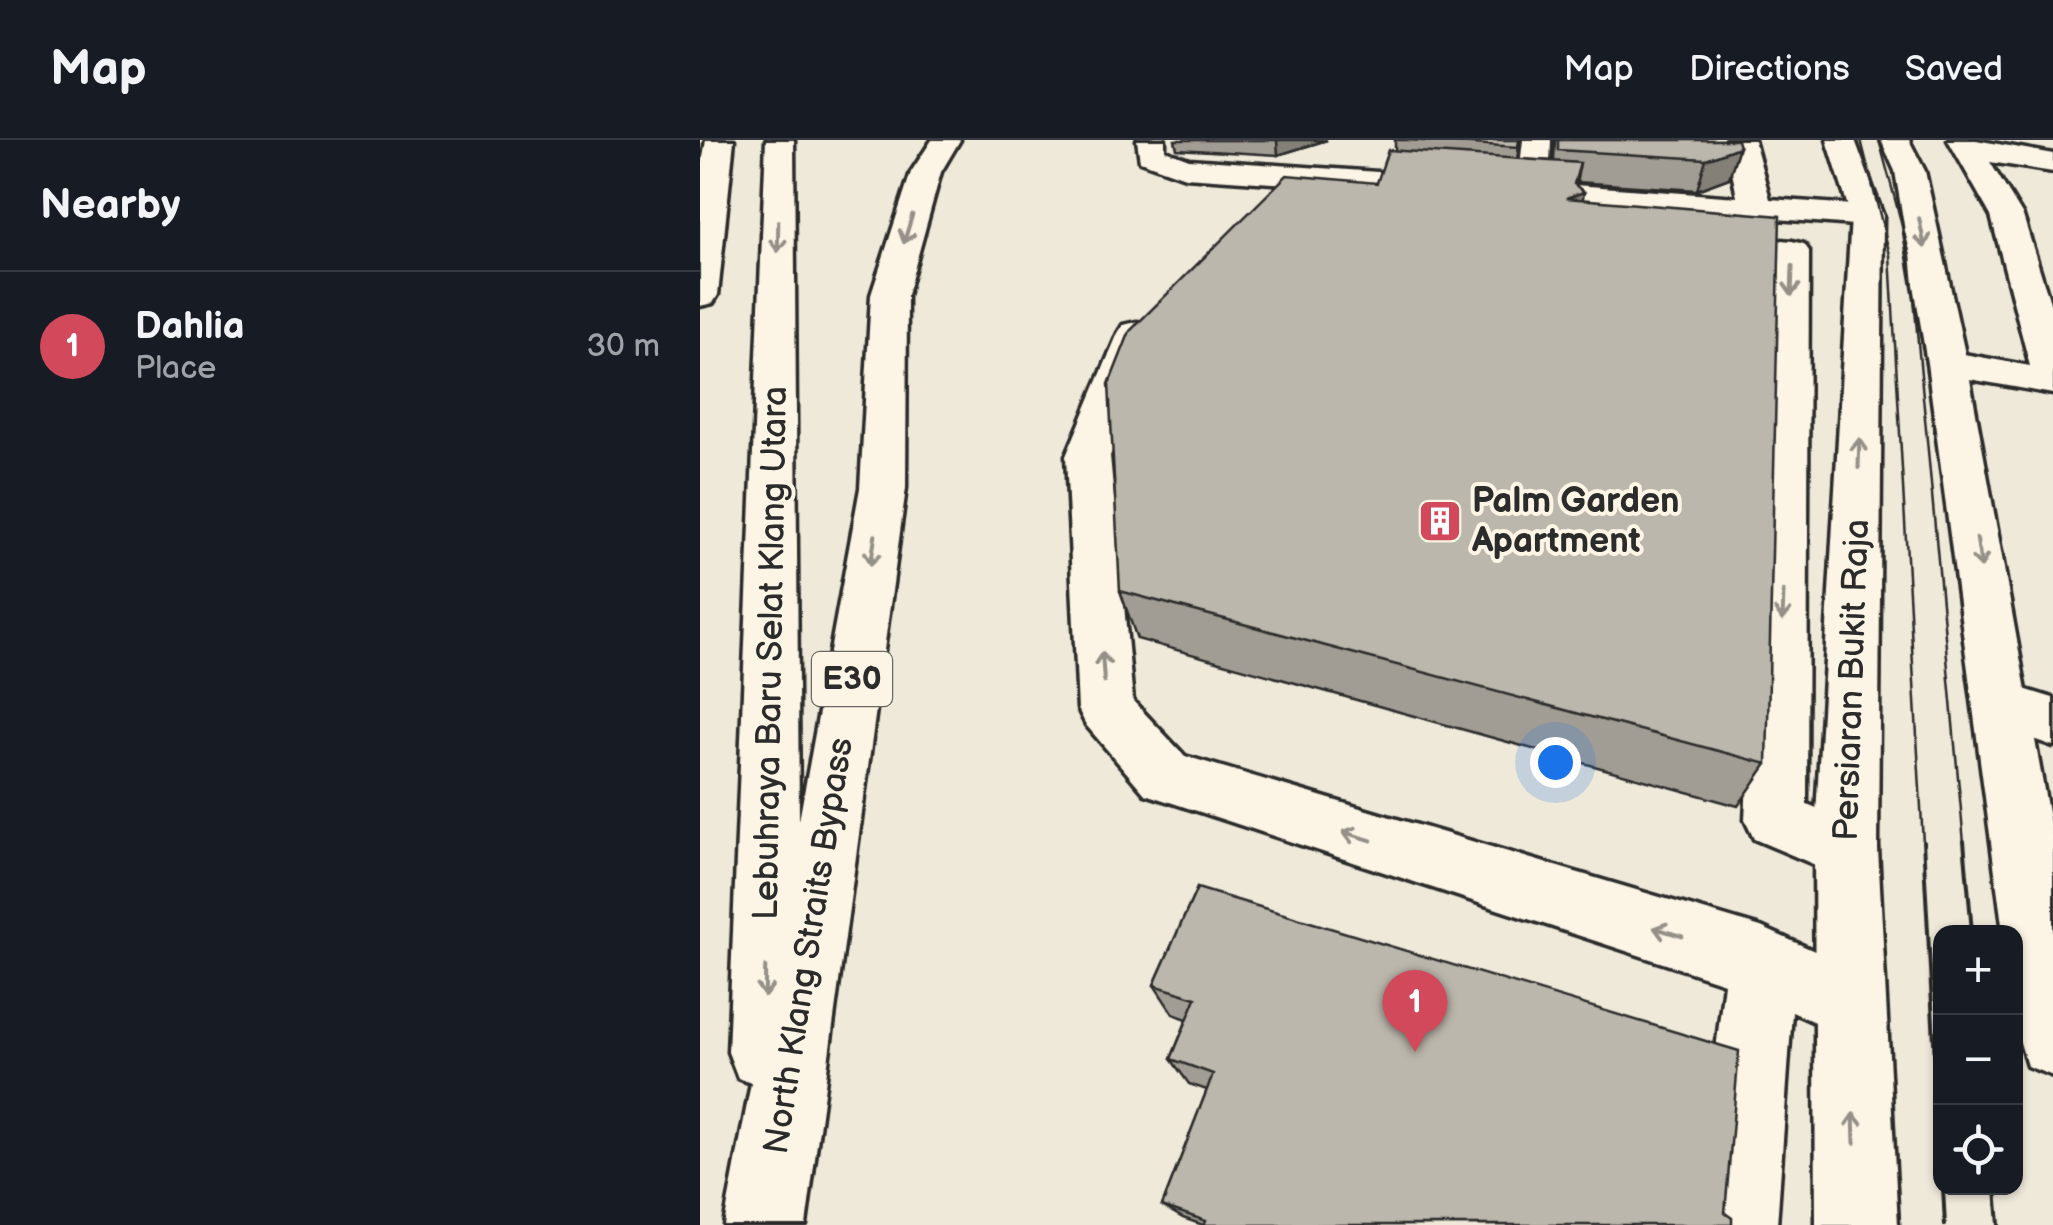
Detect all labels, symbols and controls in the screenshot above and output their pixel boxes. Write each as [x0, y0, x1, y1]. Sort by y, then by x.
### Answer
text: Map [50, 41, 146, 98]
text: Map [1564, 48, 1634, 91]
text: Directions [1689, 48, 1850, 91]
text: Saved [1905, 48, 2003, 91]
text: Nearby [40, 180, 180, 231]
one-way arrow [898, 213, 916, 244]
one-way arrow [1913, 216, 1932, 249]
one-way arrow [769, 221, 788, 253]
one-way arrow [1782, 265, 1801, 297]
text: Dahlia [135, 304, 245, 349]
text: 1 [66, 327, 79, 366]
text: 30 m [586, 327, 660, 366]
text: Place [135, 349, 216, 388]
street label: Lebuhraya Baru Selat Klang Utara [745, 386, 797, 920]
one-way arrow [1850, 437, 1869, 469]
place label: Palm Garden Apartment [1471, 480, 1680, 563]
building icon: Palm Garden Apartment [1417, 498, 1463, 544]
street label: Persiaran Bukit Raja [1825, 518, 1879, 842]
one-way arrow [863, 534, 881, 566]
one-way arrow [1970, 536, 1988, 569]
one-way arrow [1773, 590, 1792, 622]
one-way arrow [1093, 651, 1112, 683]
road number: E30 [812, 652, 892, 706]
street label: North Klang Straits Bypass [755, 735, 863, 1157]
your location [1530, 737, 1581, 788]
one-way arrow [1342, 825, 1374, 843]
one-way arrow [1653, 922, 1684, 940]
map controls [1933, 925, 2023, 1195]
button: + [1933, 925, 2023, 1015]
one-way arrow [756, 966, 775, 998]
pin: 1 [1382, 970, 1448, 1052]
button: − [1933, 1015, 2023, 1105]
button: locate [1933, 1105, 2023, 1195]
one-way arrow [1844, 1112, 1863, 1144]

